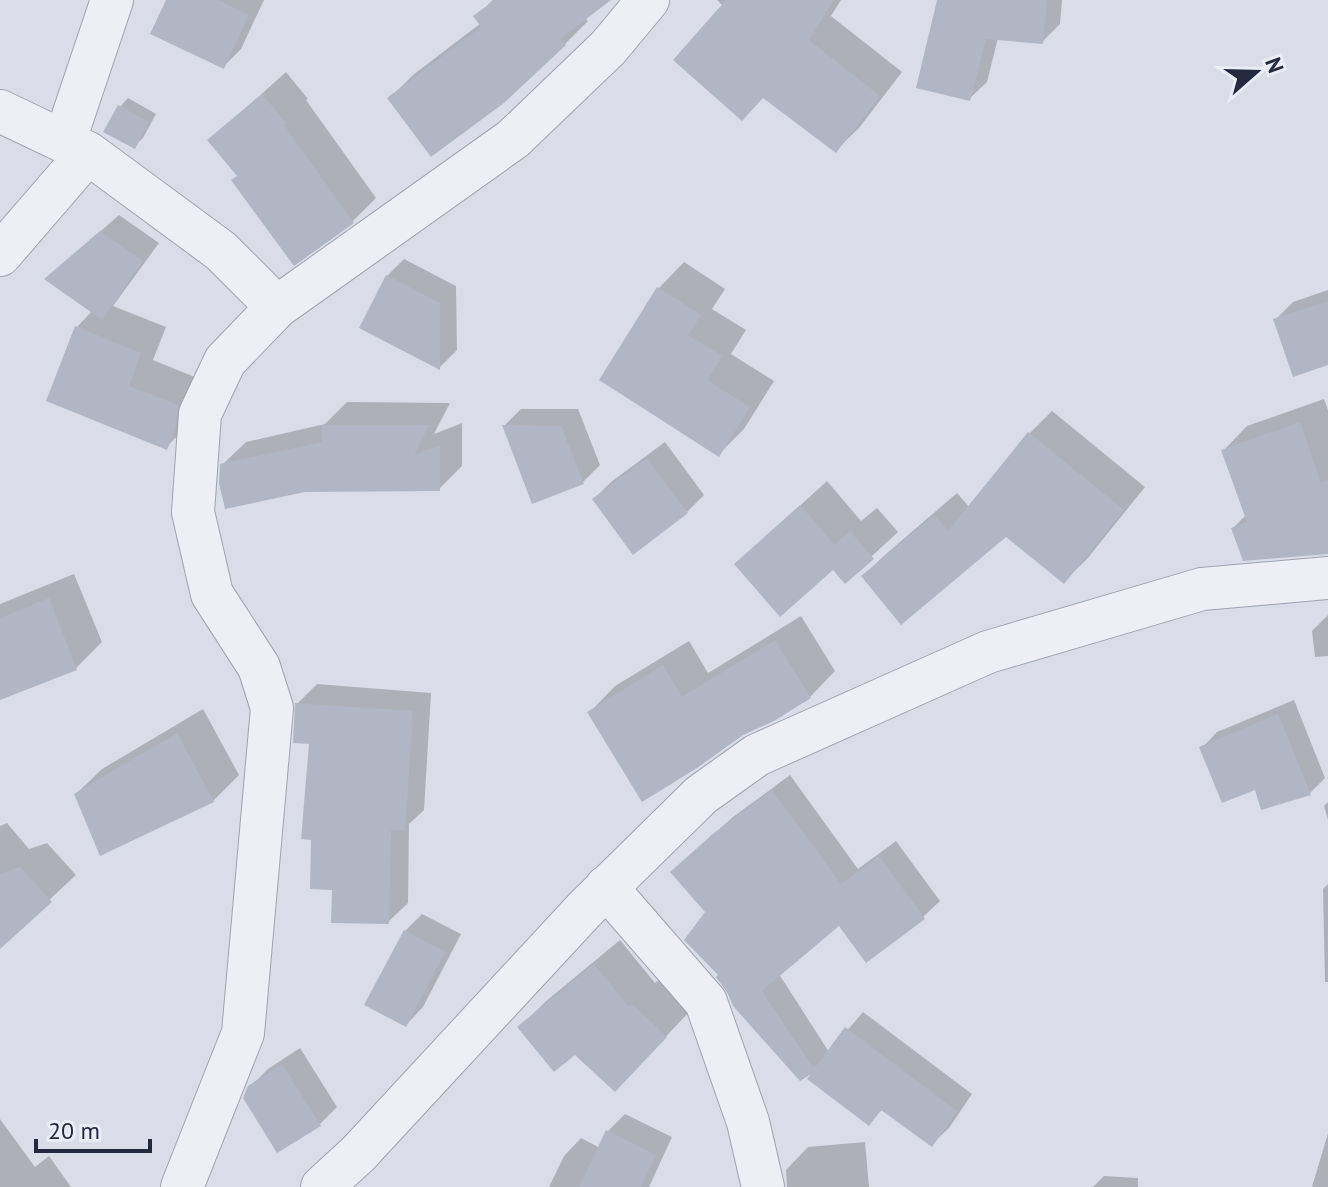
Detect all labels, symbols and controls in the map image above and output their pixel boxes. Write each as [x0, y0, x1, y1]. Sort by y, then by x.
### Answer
north arrow [1216, 32, 1296, 112]
text: N [1259, 54, 1290, 77]
scale bar [36, 1103, 150, 1153]
text: 20 m [48, 1115, 100, 1146]

